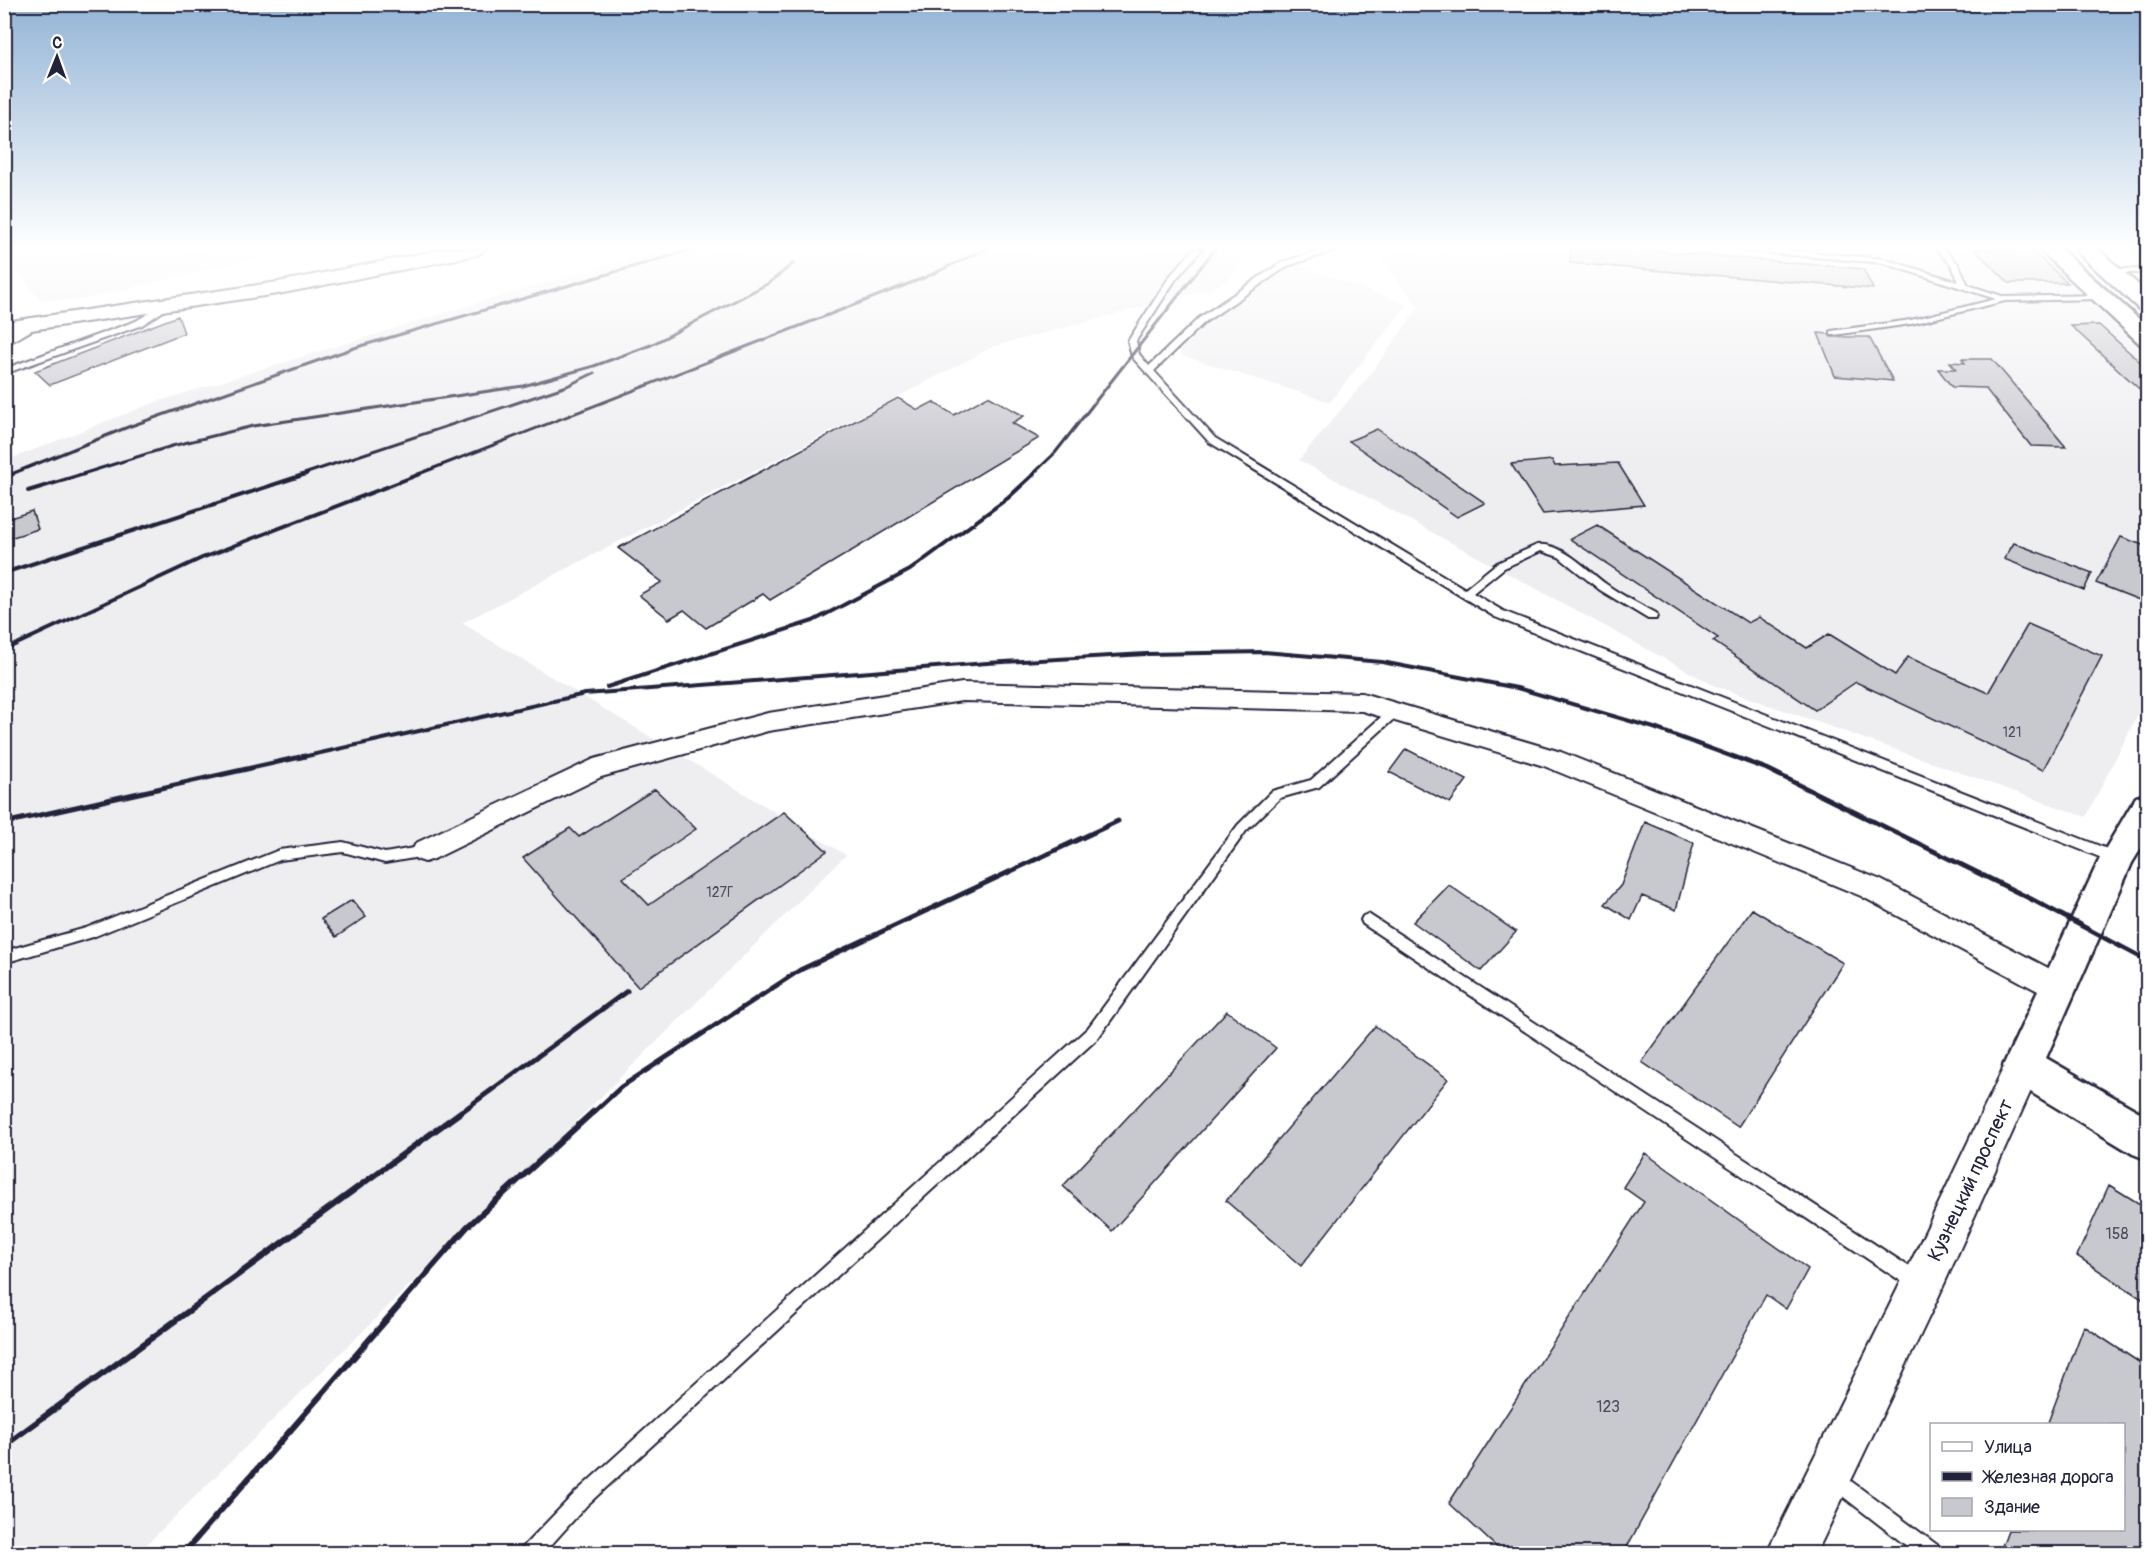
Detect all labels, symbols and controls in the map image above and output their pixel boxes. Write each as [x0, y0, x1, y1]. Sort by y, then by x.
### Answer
north arrow [27, 27, 87, 87]
text: С [52, 33, 62, 53]
house number: 121 [2003, 724, 2021, 741]
house number: 127Г [706, 884, 734, 901]
street label: Кузнецкий проспект [1922, 1095, 2019, 1265]
house number: 158 [2106, 1224, 2129, 1244]
house number: 123 [1596, 1397, 1620, 1417]
legend [1930, 1423, 2125, 1531]
text: Улица [1984, 1436, 2032, 1459]
text: Железная дорога [1981, 1466, 2114, 1489]
text: Здание [1984, 1496, 2040, 1519]

